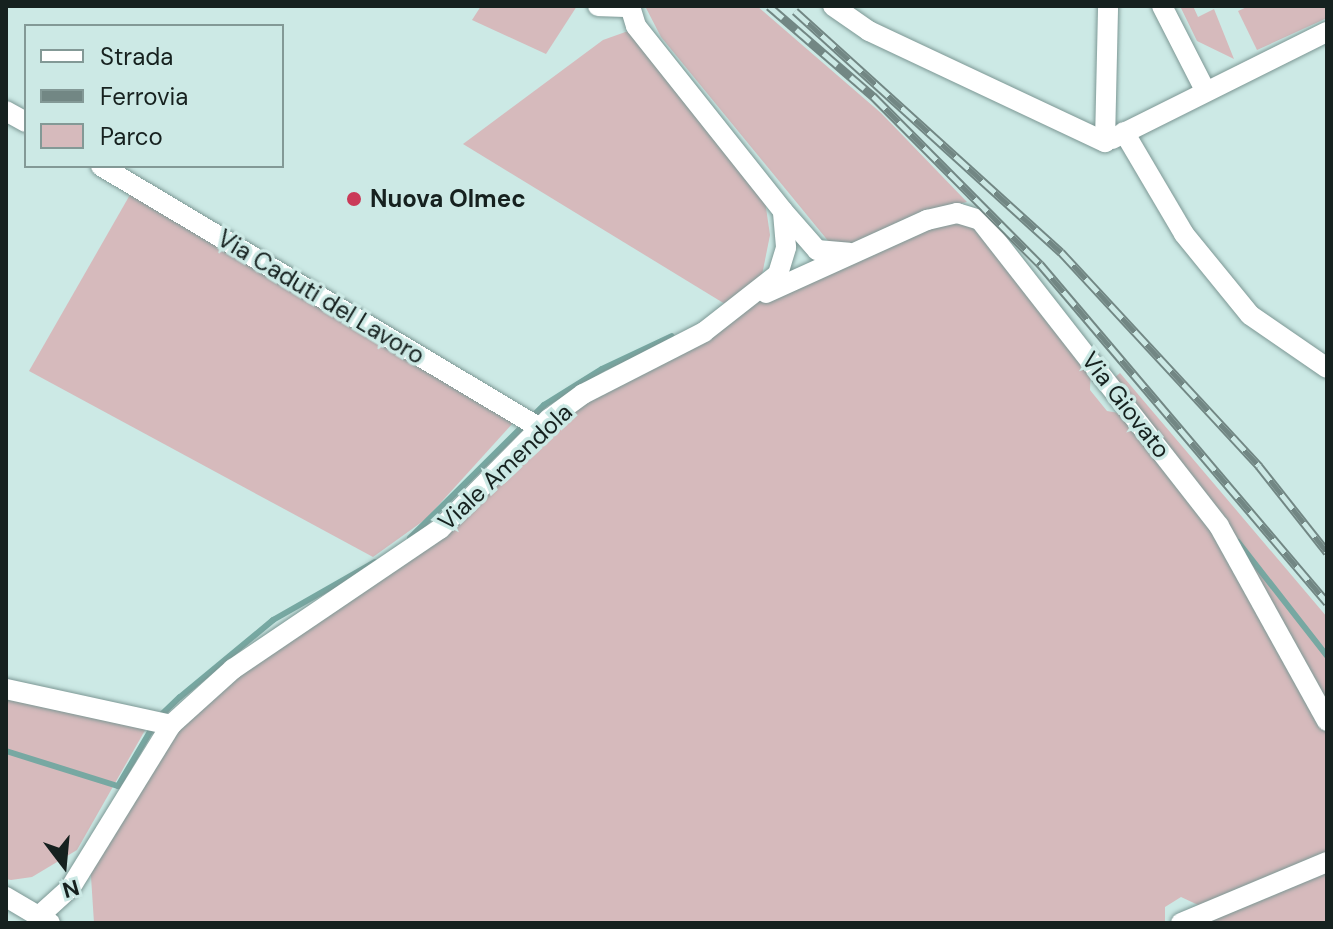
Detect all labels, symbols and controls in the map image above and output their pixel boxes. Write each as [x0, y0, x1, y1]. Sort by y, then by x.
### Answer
legend [24, 24, 284, 168]
text: Strada [100, 41, 173, 72]
text: Ferrovia [100, 81, 188, 112]
text: Parco [100, 121, 163, 152]
place label: Nuova Olmec [370, 185, 526, 213]
marker: Nuova Olmec [345, 190, 363, 208]
street label: Via Caduti del Lavoro [212, 224, 430, 370]
street label: Via Giovato [1076, 346, 1176, 464]
street label: Viale Amendola [432, 398, 578, 536]
north arrow [24, 825, 104, 905]
text: N [59, 872, 82, 905]

